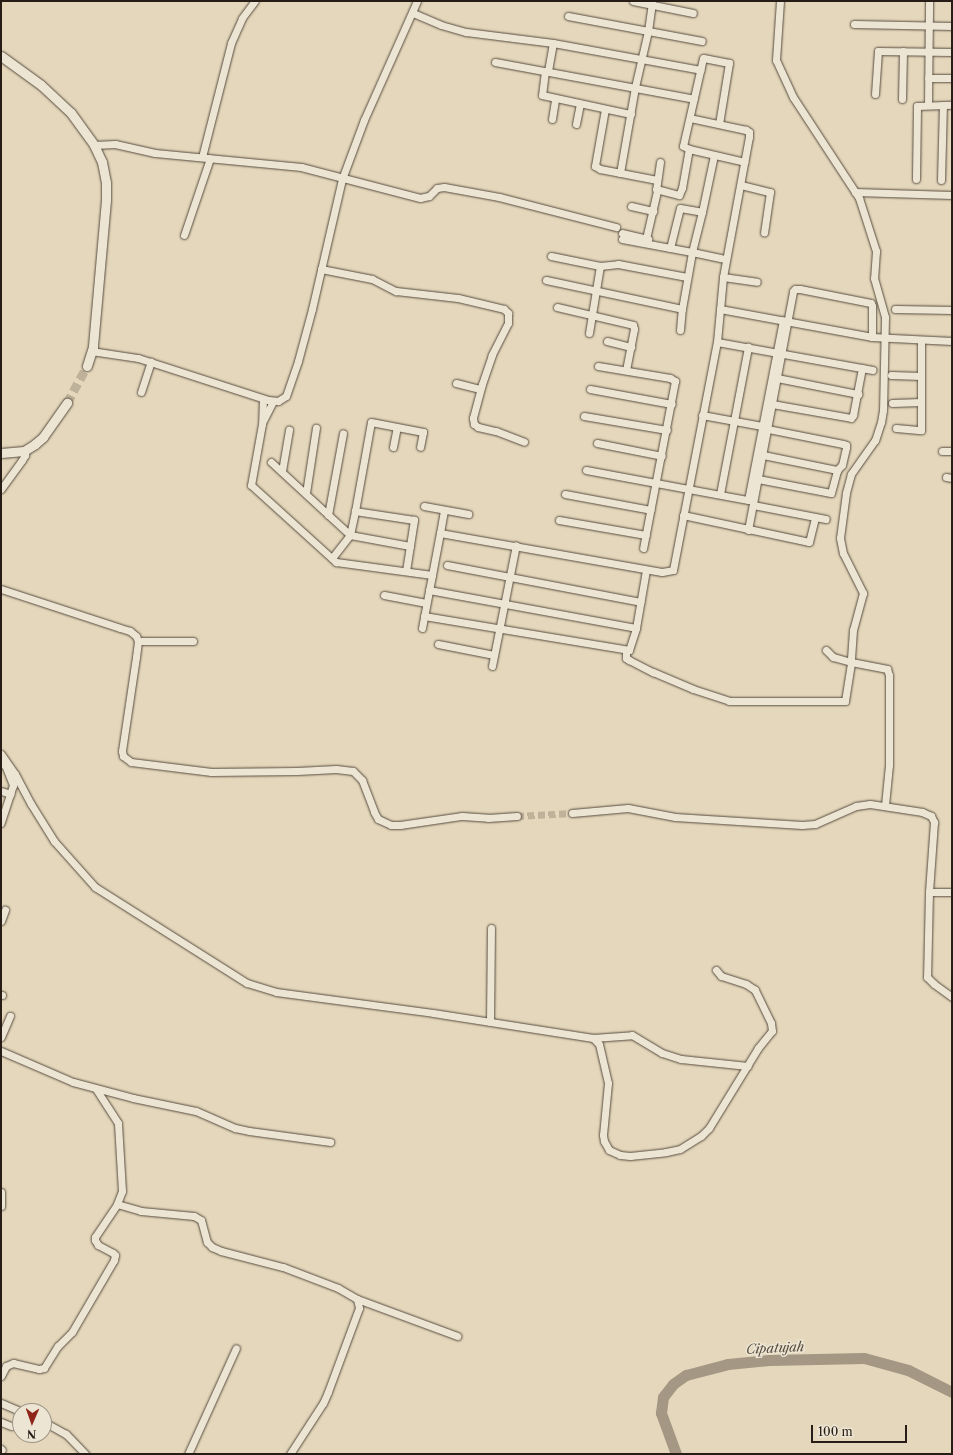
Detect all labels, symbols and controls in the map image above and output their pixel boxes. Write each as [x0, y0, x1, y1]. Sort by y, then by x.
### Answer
water label: Cipatujah [746, 1339, 804, 1357]
north arrow [12, 1403, 52, 1443]
scale bar [813, 1417, 909, 1443]
text: 100 m [818, 1424, 853, 1439]
text: N [27, 1427, 37, 1441]

